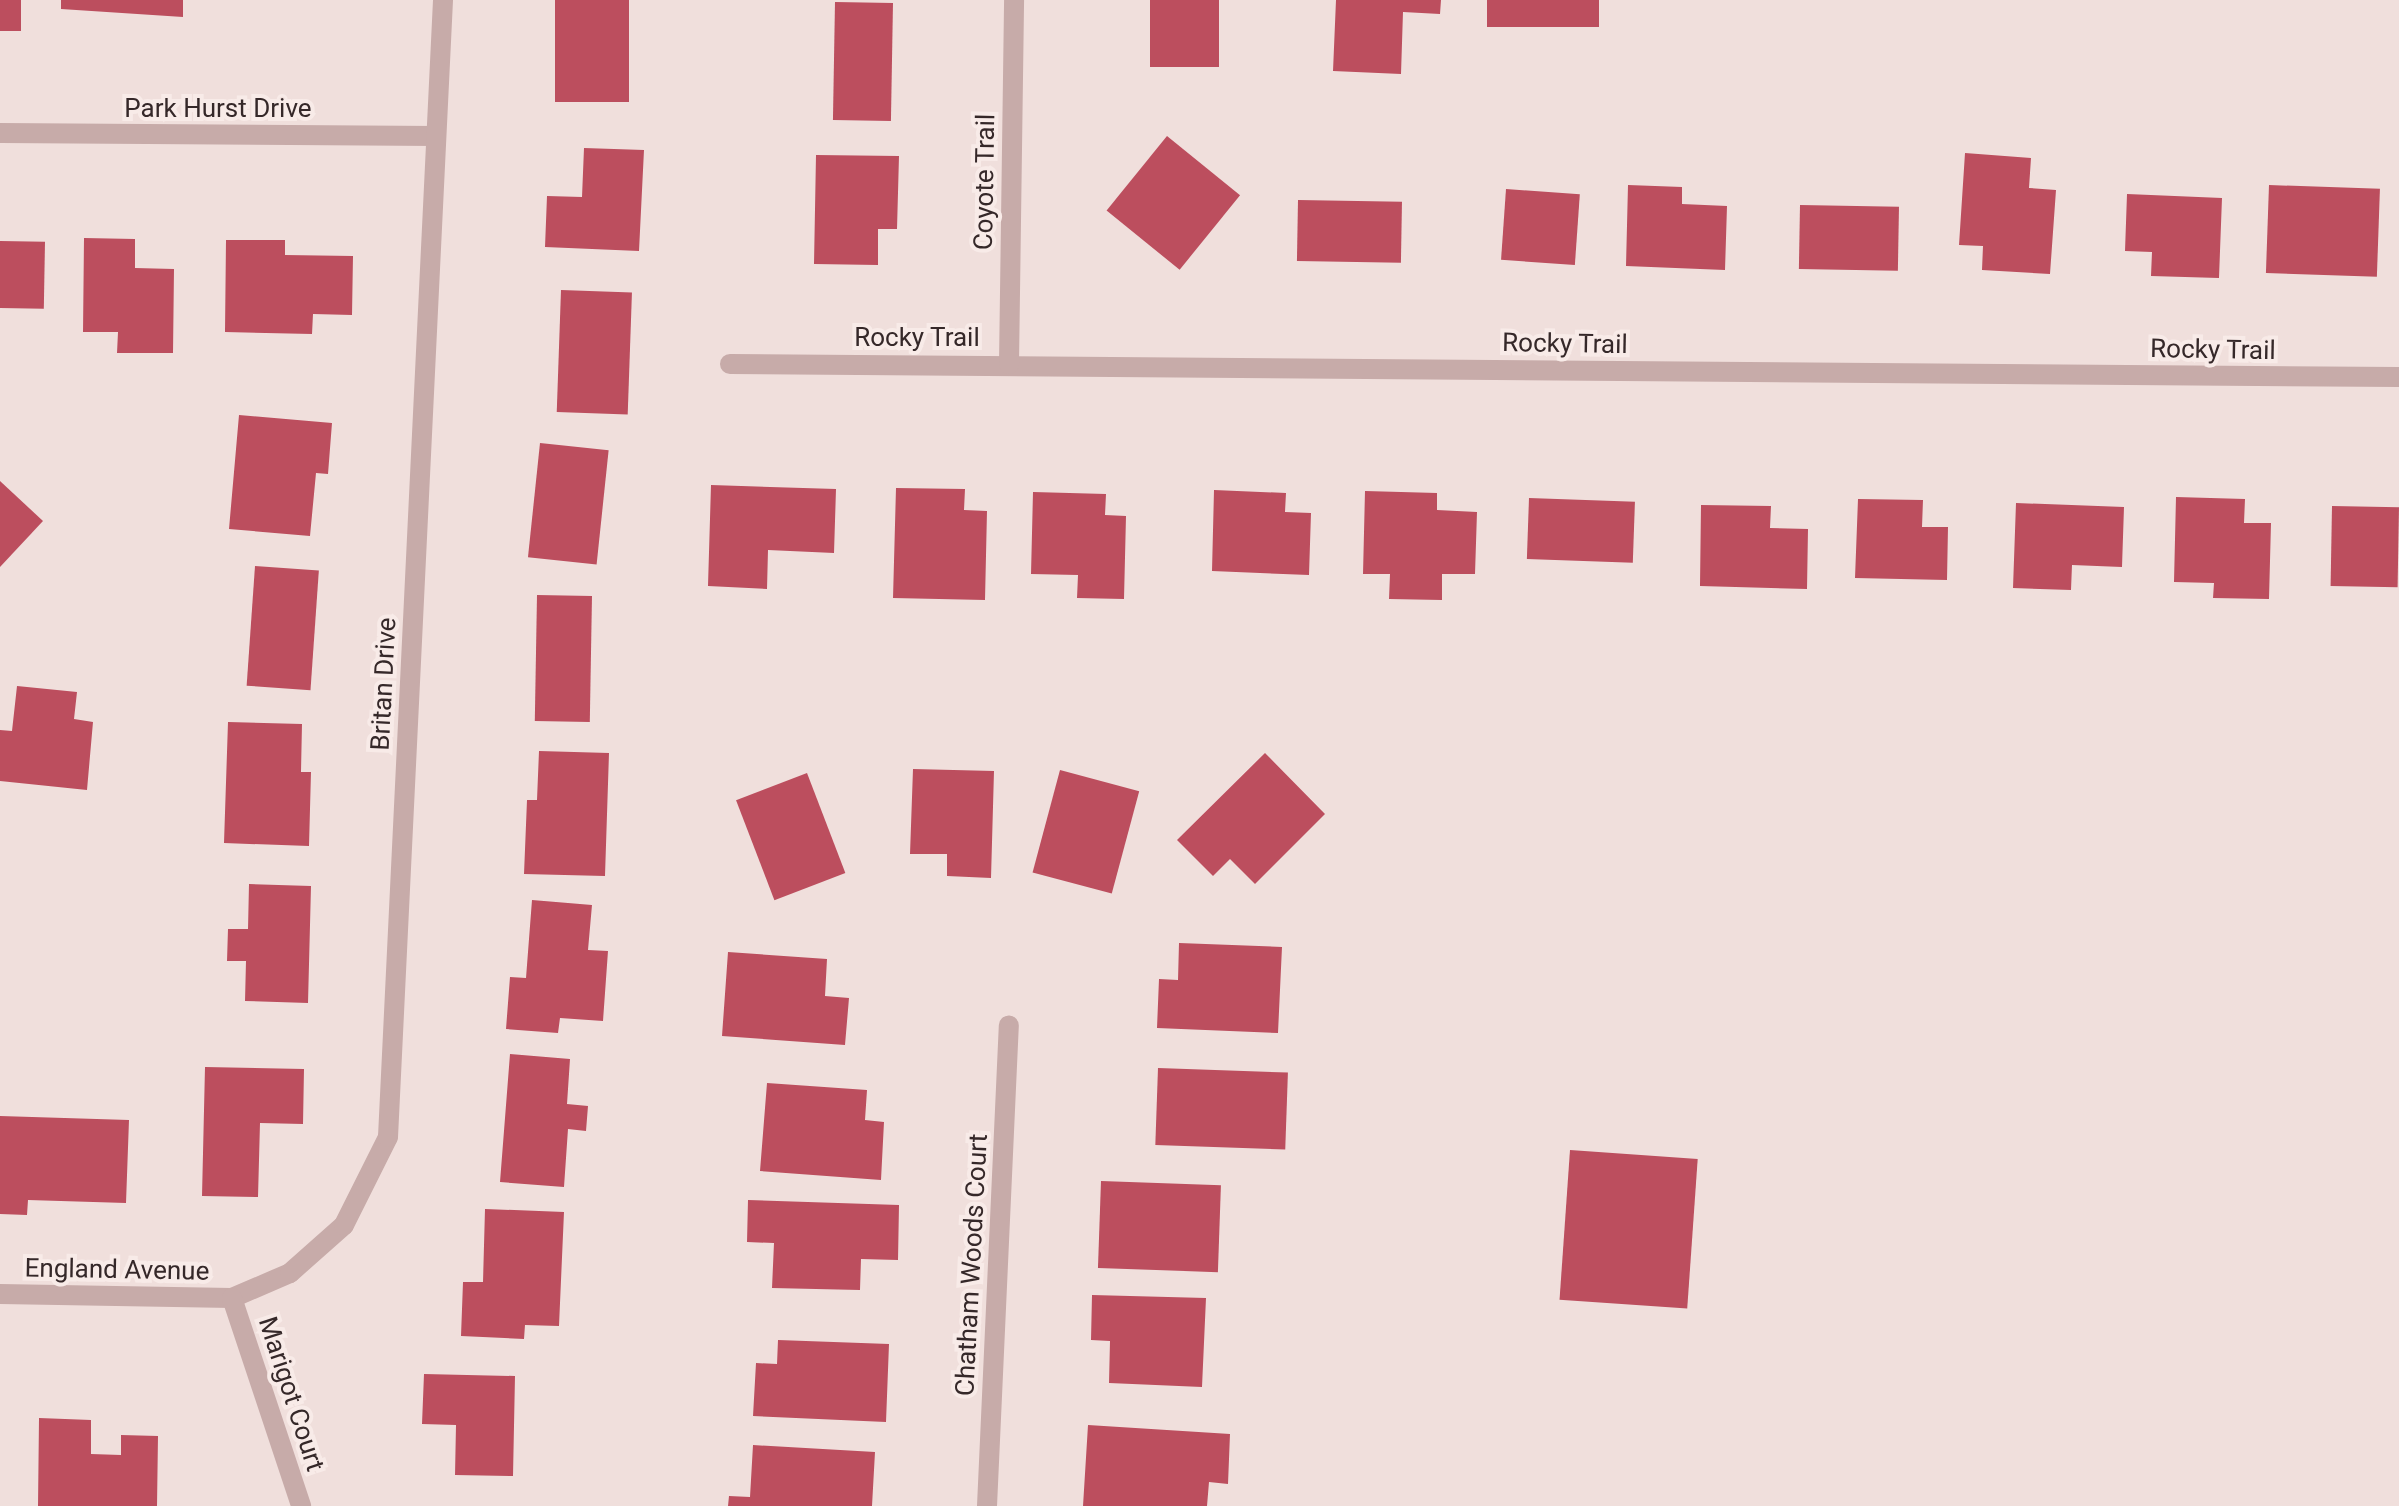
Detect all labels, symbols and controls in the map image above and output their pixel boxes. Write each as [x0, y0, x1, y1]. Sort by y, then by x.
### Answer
street label: Park Hurst Drive [124, 93, 312, 125]
street label: Coyote Trail [968, 113, 1002, 251]
street label: Rocky Trail [854, 322, 980, 354]
street label: Rocky Trail [1502, 327, 1628, 361]
street label: Rocky Trail [2150, 333, 2276, 367]
street label: Britan Drive [365, 617, 403, 751]
street label: Chatham Woods Court [950, 1133, 994, 1397]
street label: England Avenue [24, 1253, 210, 1287]
street label: Marigot Court [251, 1313, 331, 1475]

